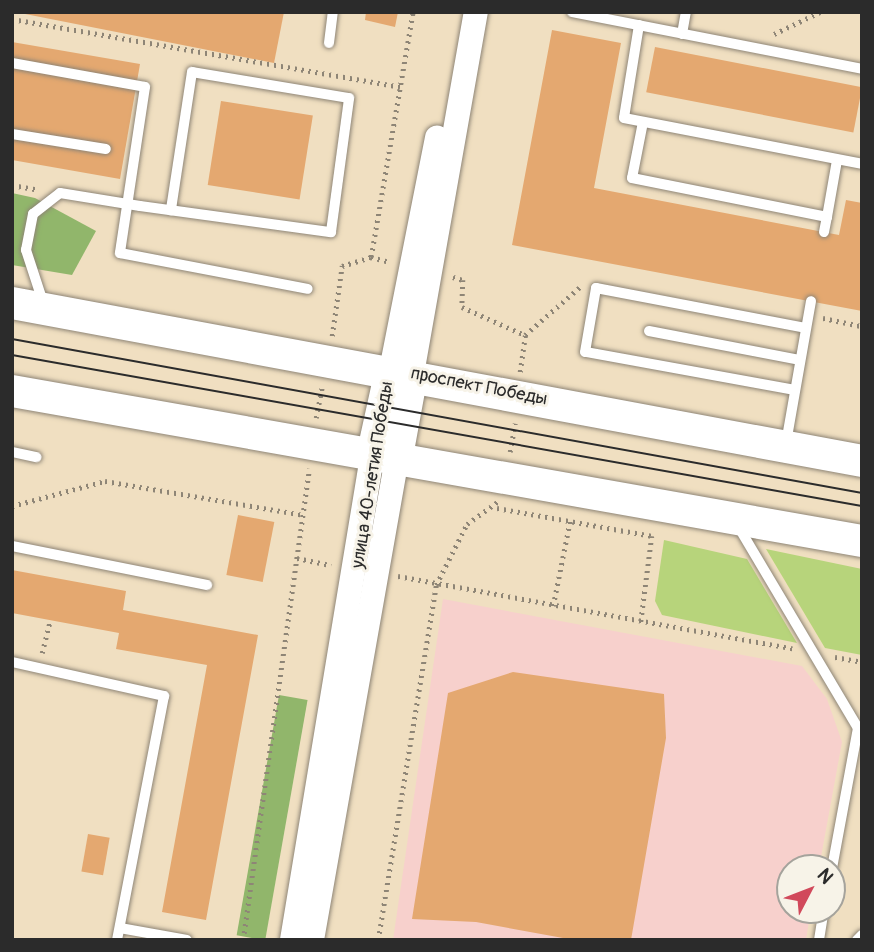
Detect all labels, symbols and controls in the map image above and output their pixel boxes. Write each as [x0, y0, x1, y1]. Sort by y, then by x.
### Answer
street label: проспект Победы [409, 363, 549, 411]
street label: улица 40-летия Победы [348, 380, 398, 570]
north arrow [776, 854, 846, 924]
text: N [812, 863, 838, 889]

